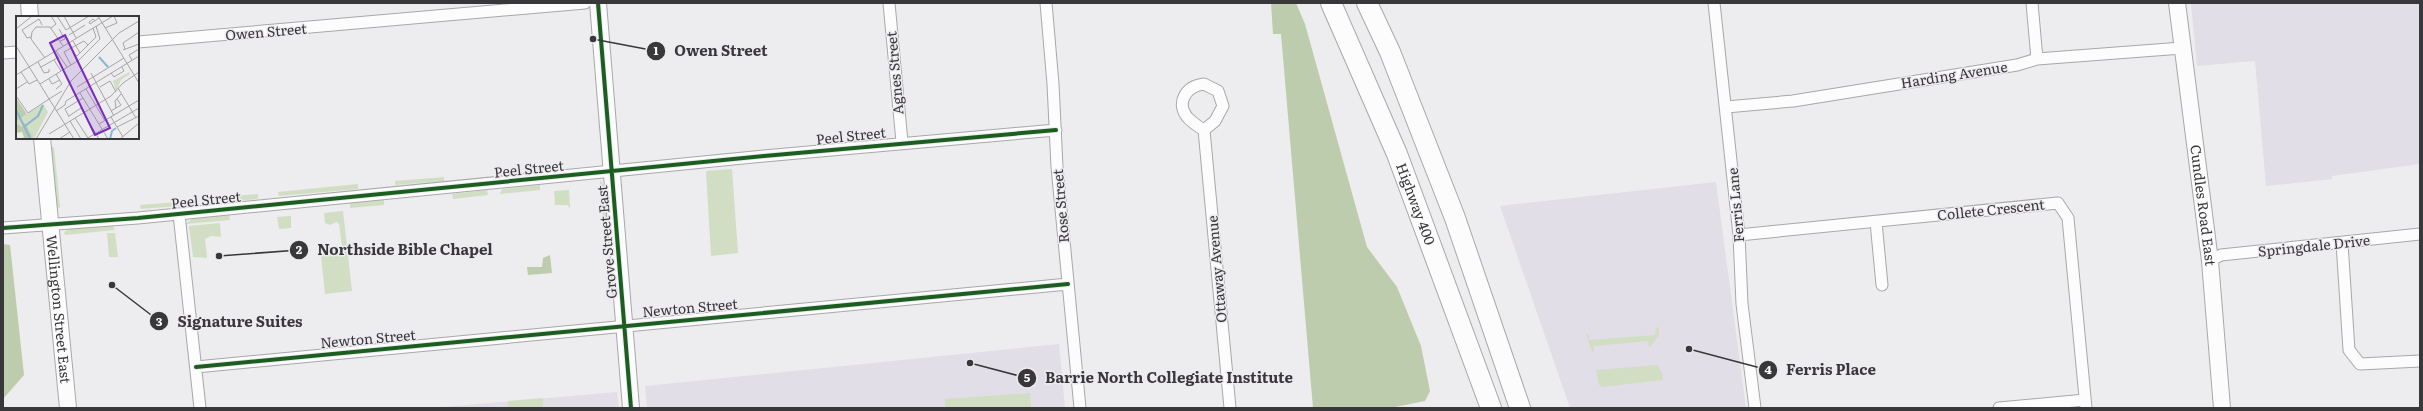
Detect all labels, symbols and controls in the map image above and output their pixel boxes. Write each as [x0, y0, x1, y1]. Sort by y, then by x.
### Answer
inset map [16, 16, 139, 139]
street label: Owen Street [224, 17, 308, 45]
street label: Agnes Street [880, 30, 908, 116]
callout: Owen Street [646, 37, 776, 64]
text: Owen Street [674, 38, 768, 61]
text: 1 [654, 41, 659, 59]
street label: Harding Avenue [1899, 56, 2009, 92]
street label: Peel Street [815, 121, 887, 149]
street label: Cundles Road East [2186, 143, 2221, 267]
street label: Peel Street [493, 154, 565, 182]
street label: Highway 400 [1392, 160, 1441, 248]
street label: Ferris Lane [1722, 167, 1748, 243]
street label: Rose Street [1047, 168, 1073, 244]
street label: Grove Street East [591, 184, 621, 300]
street label: Peel Street [170, 185, 242, 213]
street label: Collete Crescent [1936, 193, 2046, 225]
street label: Ottaway Avenue [1201, 215, 1231, 324]
street label: Springdale Drive [2257, 229, 2371, 261]
street label: Wellington Street East [42, 234, 77, 385]
callout: Northside Bible Chapel [289, 236, 500, 263]
text: Northside Bible Chapel [317, 237, 493, 260]
text: 2 [296, 240, 303, 258]
street label: Newton Street [641, 293, 739, 321]
callout: Signature Suites [149, 308, 310, 335]
text: Signature Suites [177, 309, 303, 332]
text: 3 [156, 312, 163, 330]
street label: Newton Street [319, 324, 417, 352]
callout: Ferris Place [1758, 357, 1884, 384]
text: Ferris Place [1786, 357, 1876, 380]
text: 4 [1764, 360, 1772, 378]
callout: Barrie North Collegiate Institute [1017, 364, 1301, 391]
text: Barrie North Collegiate Institute [1045, 365, 1293, 388]
text: 5 [1024, 368, 1031, 386]

